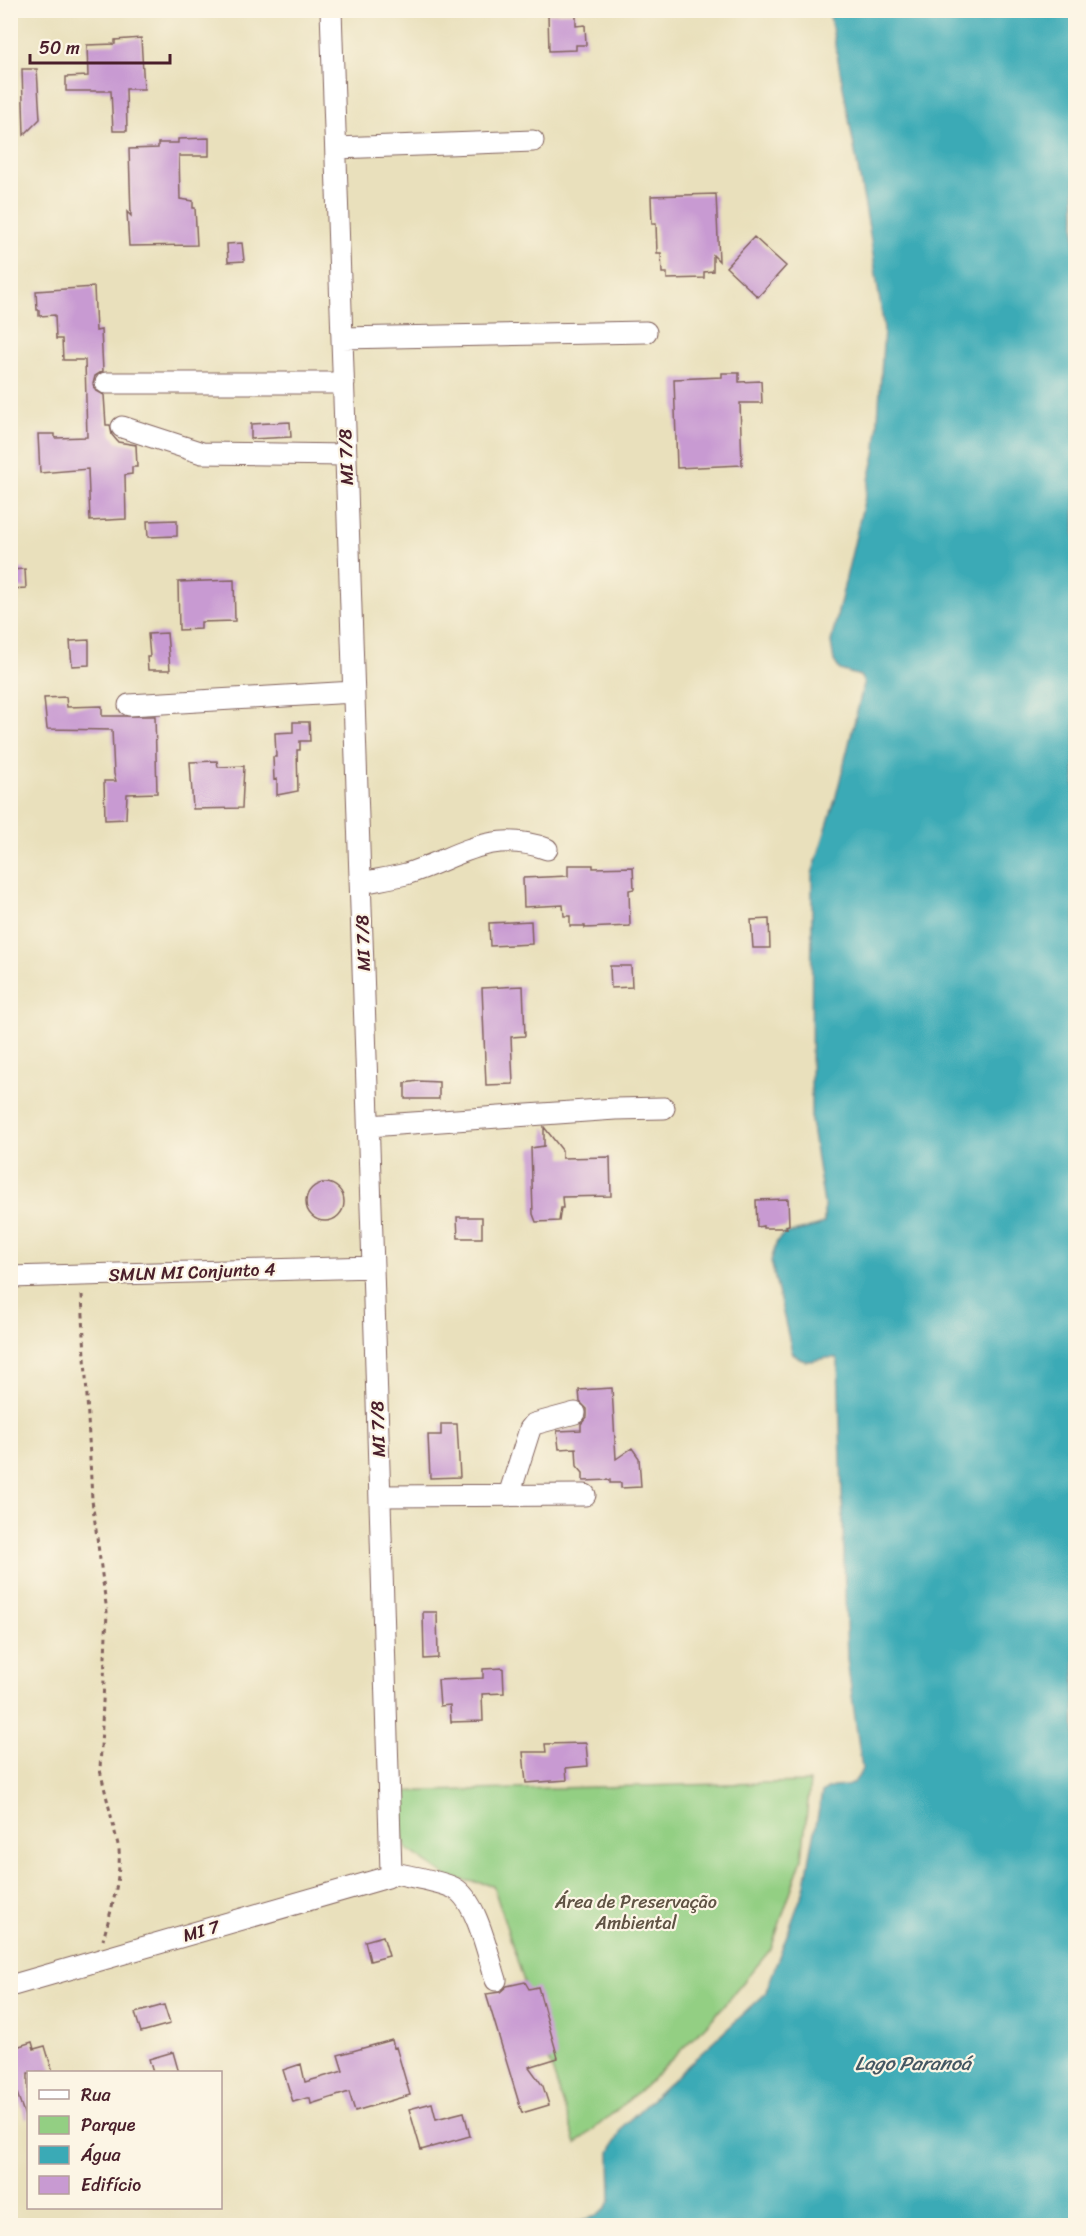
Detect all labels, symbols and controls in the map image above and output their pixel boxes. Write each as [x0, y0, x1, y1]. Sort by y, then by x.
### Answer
scale bar [30, 27, 170, 65]
text: 50 m [39, 32, 80, 64]
street label: MI 7/8 [329, 428, 363, 486]
street label: MI 7/8 [346, 914, 380, 972]
street label: SMLN MI Conjunto 4 [108, 1253, 276, 1291]
street label: MI 7/8 [361, 1400, 395, 1458]
park label: Área de Preservação Ambiental [554, 1886, 717, 1939]
street label: MI 7 [179, 1910, 225, 1951]
water label: Lago Paranoá [855, 2046, 974, 2081]
legend [27, 2071, 222, 2209]
text: Rua [81, 2079, 112, 2111]
text: Parque [81, 2109, 136, 2141]
text: Água [80, 2139, 122, 2171]
text: Edifício [81, 2169, 141, 2201]

